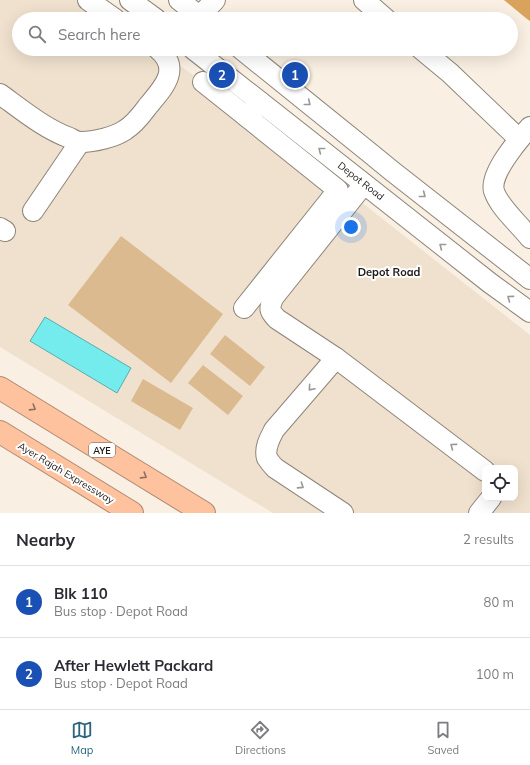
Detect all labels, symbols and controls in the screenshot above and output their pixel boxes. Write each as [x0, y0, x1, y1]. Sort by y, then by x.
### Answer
search box [12, 12, 518, 56]
icon: search [26, 23, 48, 45]
text: Search here [58, 25, 140, 44]
pin: 2 [209, 60, 235, 90]
pin: 1 [282, 60, 308, 90]
one-way arrow [304, 98, 311, 105]
one-way arrow [318, 147, 325, 154]
street label: Depot Road [335, 159, 387, 203]
one-way arrow [418, 191, 425, 198]
your location [341, 217, 361, 237]
one-way arrow [440, 243, 447, 250]
district label: Depot Road [358, 265, 420, 279]
one-way arrow [507, 295, 514, 303]
one-way arrow [308, 383, 315, 390]
one-way arrow [29, 403, 36, 411]
street label: Ayer Rajah Expressway [16, 439, 117, 507]
road number: AYE [89, 443, 115, 457]
one-way arrow [450, 444, 457, 451]
map controls [482, 465, 518, 501]
button: locate [482, 465, 518, 501]
one-way arrow [140, 471, 147, 479]
one-way arrow [297, 481, 304, 488]
text: Nearby [16, 529, 75, 550]
text: 2 results [463, 531, 514, 547]
text: Blk 110 [54, 584, 108, 603]
text: 1 [25, 594, 33, 610]
text: 80 m [484, 594, 514, 610]
text: Bus stop · Depot Road [54, 603, 188, 619]
text: After Hewlett Packard [54, 656, 213, 675]
text: 2 [25, 666, 33, 682]
text: 100 m [476, 666, 514, 682]
text: Bus stop · Depot Road [54, 675, 188, 691]
tab: Map [71, 719, 93, 757]
tab: Directions [235, 719, 286, 757]
tab: Saved [427, 719, 459, 757]

